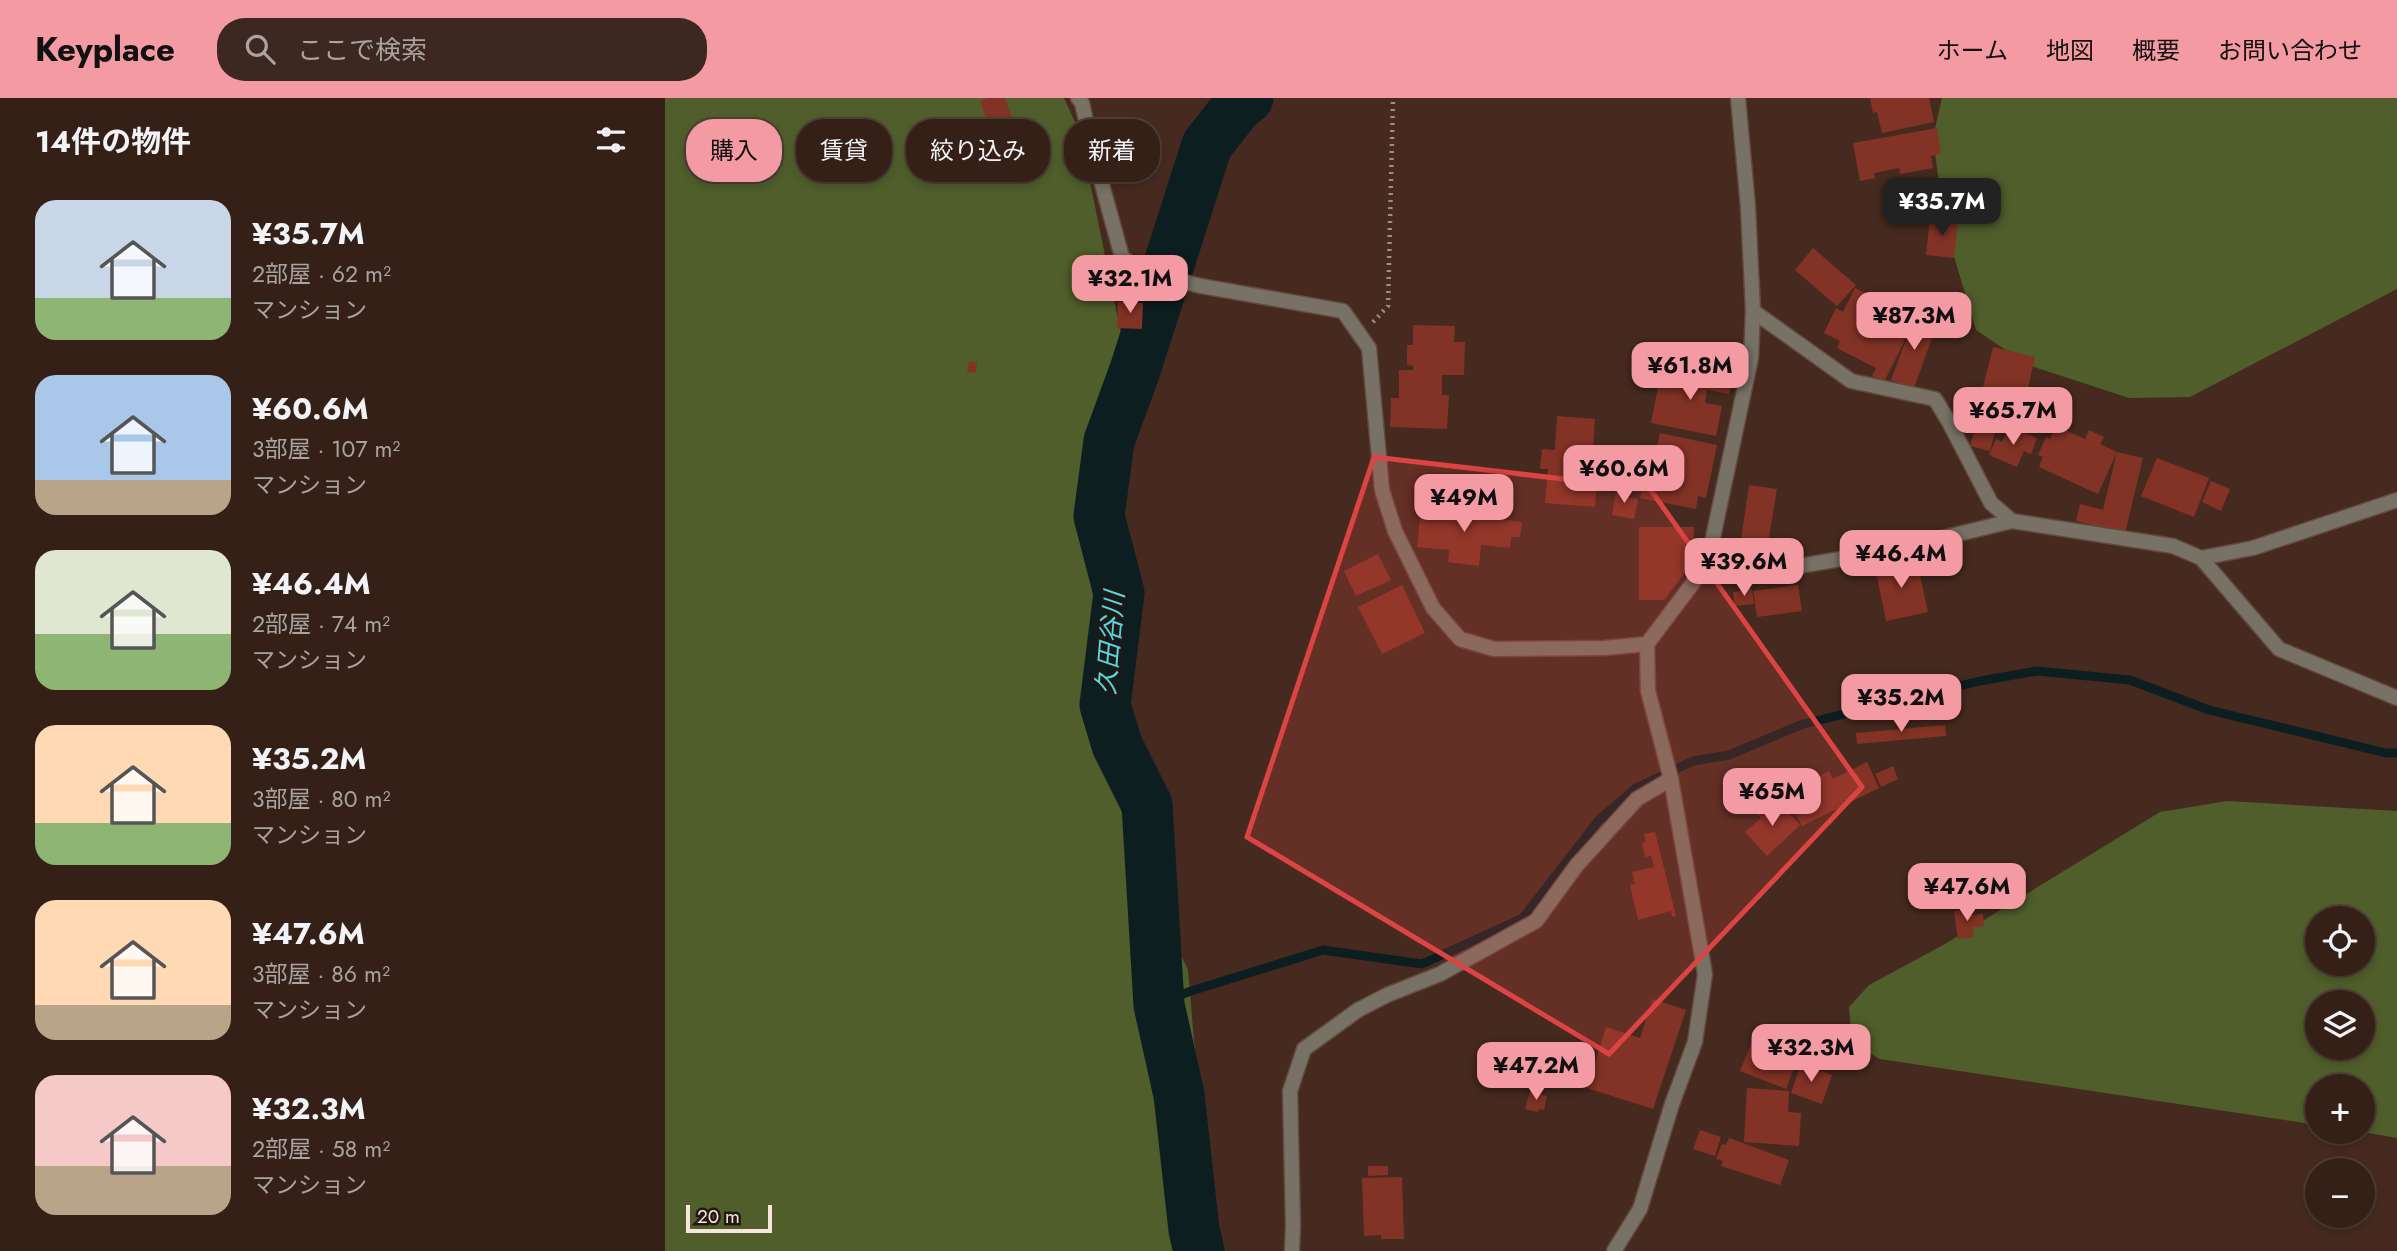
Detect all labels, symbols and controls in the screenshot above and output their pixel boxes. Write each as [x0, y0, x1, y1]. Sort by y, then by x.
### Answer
search box [217, 18, 707, 81]
text: Keyplace [35, 26, 175, 73]
icon: search [241, 30, 279, 68]
text: ここで検索 [297, 31, 427, 69]
text: ホーム [1937, 33, 2008, 68]
text: 地図 [2046, 33, 2094, 68]
text: 概要 [2132, 33, 2180, 68]
text: お問い合わせ [2218, 33, 2362, 68]
chip: 購入 [686, 119, 782, 182]
chip: 賃貸 [796, 119, 892, 182]
chip: 絞り込み [906, 119, 1050, 182]
chip: 新着 [1064, 119, 1160, 182]
text: 14件の物件 [35, 120, 191, 163]
icon: filters [592, 121, 630, 159]
pin: ¥35.7M [1885, 178, 1999, 238]
text: ¥35.7M [1899, 184, 1985, 218]
text: ¥35.7M [252, 212, 365, 255]
icon: home [91, 228, 175, 312]
pin: ¥32.1M [1073, 256, 1187, 315]
text: 2部屋 · 62 m² [252, 257, 391, 291]
text: ¥32.1M [1088, 261, 1172, 295]
pin: ¥87.3M [1857, 292, 1971, 352]
text: マンション [252, 293, 367, 327]
text: ¥87.3M [1872, 298, 1956, 332]
pin: ¥61.8M [1633, 342, 1747, 402]
text: ¥61.8M [1648, 348, 1732, 382]
text: ¥60.6M [252, 387, 368, 430]
pin: ¥65.7M [1956, 388, 2070, 447]
text: ¥65.7M [1969, 393, 2057, 427]
icon: home [91, 403, 175, 487]
text: 3部屋 · 107 m² [252, 432, 400, 466]
pin: ¥60.6M [1567, 446, 1681, 505]
text: ¥60.6M [1579, 451, 1669, 485]
text: マンション [252, 468, 367, 502]
pin: ¥49M [1423, 474, 1505, 534]
text: ¥49M [1430, 480, 1498, 514]
pin: ¥46.4M [1844, 531, 1958, 590]
text: ¥46.4M [1856, 536, 1946, 570]
pin: ¥39.6M [1687, 538, 1801, 598]
text: ¥39.6M [1701, 544, 1787, 578]
text: ¥46.4M [252, 562, 370, 605]
icon: home [91, 578, 175, 662]
water label: 久田谷川 [1087, 587, 1134, 696]
text: 2部屋 · 74 m² [252, 607, 390, 641]
text: マンション [252, 643, 367, 677]
pin: ¥35.2M [1844, 674, 1958, 734]
text: ¥35.2M [1857, 680, 1945, 714]
text: ¥35.2M [252, 737, 366, 780]
icon: home [91, 753, 175, 837]
pin: ¥65M [1731, 768, 1813, 828]
text: ¥65M [1739, 774, 1805, 808]
text: 3部屋 · 80 m² [252, 782, 390, 816]
text: マンション [252, 818, 367, 852]
pin: ¥47.6M [1910, 864, 2024, 923]
text: ¥47.6M [1924, 869, 2010, 903]
map controls [2305, 906, 2375, 1228]
button: locate [2305, 906, 2375, 976]
text: ¥47.6M [252, 912, 365, 955]
icon: home [91, 928, 175, 1012]
text: 3部屋 · 86 m² [252, 957, 390, 991]
button: layers [2305, 990, 2375, 1060]
text: マンション [252, 993, 367, 1027]
pin: ¥32.3M [1754, 1024, 1868, 1084]
text: ¥32.3M [1768, 1030, 1854, 1064]
pin: ¥47.2M [1479, 1042, 1593, 1102]
text: ¥47.2M [1493, 1048, 1579, 1082]
button: + [2305, 1074, 2375, 1144]
text: ¥32.3M [252, 1087, 365, 1130]
icon: home [91, 1103, 175, 1187]
text: 2部屋 · 58 m² [252, 1132, 390, 1166]
button: − [2305, 1158, 2375, 1228]
text: マンション [252, 1168, 367, 1202]
scale bar [686, 1202, 772, 1234]
text: 20 m [697, 1203, 740, 1230]

